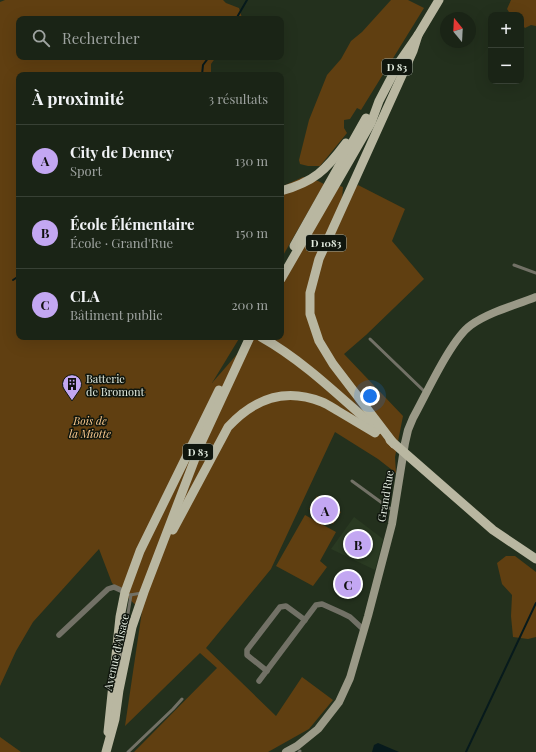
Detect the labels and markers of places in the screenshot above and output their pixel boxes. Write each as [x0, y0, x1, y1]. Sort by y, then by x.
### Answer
place label: Batterie de Bromont [86, 371, 145, 399]
building icon: Batterie de Bromont [61, 373, 83, 401]
pin: A [312, 495, 338, 525]
pin: B [345, 529, 371, 559]
pin: C [335, 569, 361, 599]

